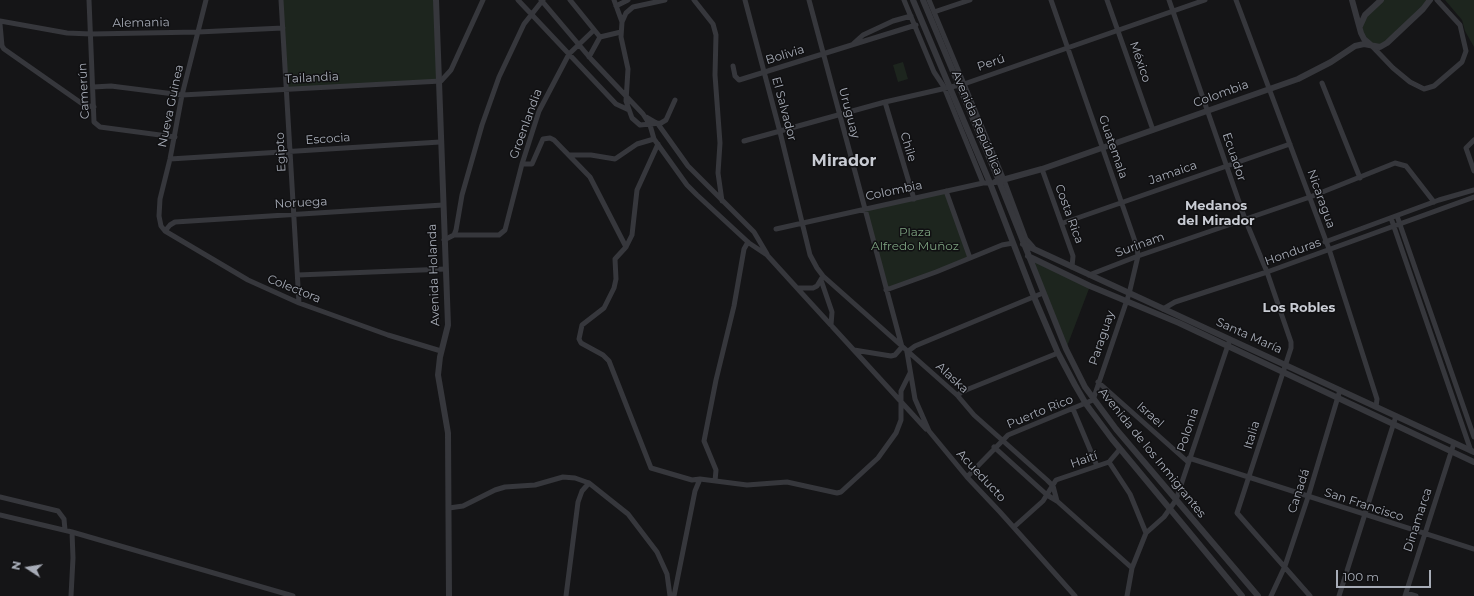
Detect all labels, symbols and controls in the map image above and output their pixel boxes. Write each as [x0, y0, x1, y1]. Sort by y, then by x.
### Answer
street label: Alemania [112, 15, 170, 31]
street label: México [1126, 40, 1154, 84]
street label: Bolivia [764, 42, 806, 68]
street label: Perú [975, 52, 1007, 74]
street label: Camerún [75, 62, 93, 120]
street label: Nueva Guinea [155, 63, 187, 149]
street label: Tailandia [285, 69, 339, 87]
street label: Avenida República [948, 69, 1006, 177]
street label: El Salvador [769, 75, 799, 143]
street label: Colombia [1191, 77, 1251, 111]
street label: Uruguay [835, 86, 863, 140]
street label: Groenlandia [507, 87, 545, 161]
street label: Guatemala [1095, 113, 1131, 181]
street label: Escocia [305, 130, 351, 148]
street label: Chile [897, 130, 919, 164]
street label: Ecuador [1219, 131, 1249, 183]
street label: Egipto [273, 132, 289, 172]
district label: Mirador [812, 151, 876, 171]
street label: Jamaica [1147, 158, 1199, 188]
street label: Nicaragua [1304, 168, 1338, 230]
street label: Colombia [864, 178, 924, 204]
street label: Costa Rica [1052, 182, 1086, 246]
street label: Noruega [274, 194, 328, 212]
district label: Medanos del Mirador [1177, 198, 1255, 229]
street label: Avenida Holanda [425, 224, 443, 326]
park label: Plaza Alfredo Muñoz [871, 225, 959, 253]
street label: Surinam [1113, 229, 1167, 261]
street label: Honduras [1263, 235, 1323, 269]
street label: Colectora [265, 272, 323, 306]
district label: Los Robles [1263, 300, 1335, 316]
street label: Paraguay [1086, 309, 1118, 367]
street label: Santa María [1214, 315, 1284, 357]
street label: Alaska [933, 359, 971, 397]
street label: Avenida de los Inmigrantes [1095, 385, 1209, 521]
street label: Puerto Rico [1005, 392, 1075, 432]
street label: Israel [1134, 399, 1166, 431]
street label: Polonia [1174, 406, 1202, 454]
street label: Italia [1241, 419, 1263, 451]
street label: Acueducto [953, 447, 1009, 505]
street label: Haití [1068, 449, 1100, 471]
street label: Canadá [1285, 467, 1313, 515]
street label: San Francisco [1322, 485, 1406, 525]
street label: Dinamarca [1401, 486, 1435, 554]
north arrow [8, 548, 48, 588]
text: N [8, 560, 24, 571]
scale bar [1338, 562, 1433, 588]
text: 100 m [1343, 569, 1379, 584]

